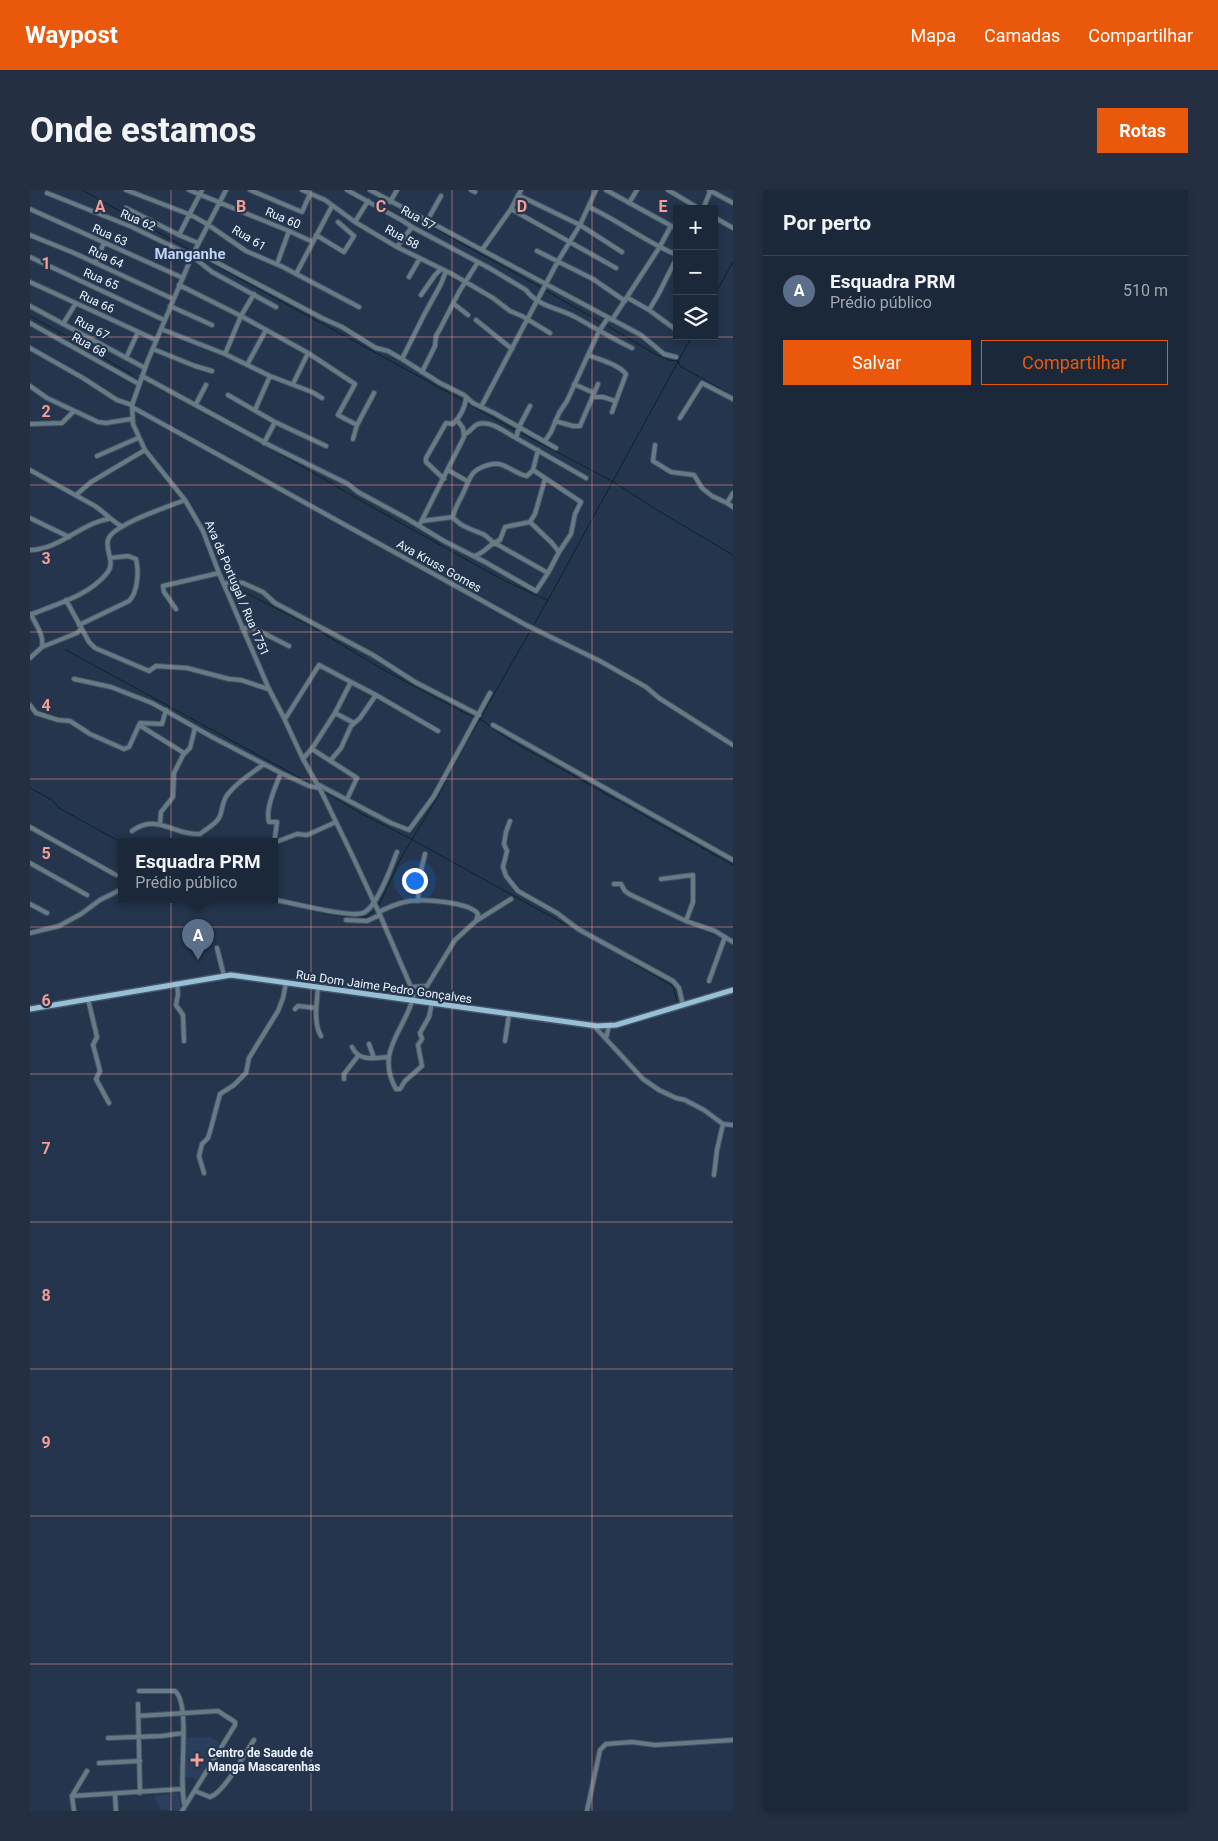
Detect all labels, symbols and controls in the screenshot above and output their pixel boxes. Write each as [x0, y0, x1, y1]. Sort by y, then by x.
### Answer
text: Waypost [25, 21, 118, 49]
text: Mapa [911, 25, 956, 46]
text: Camadas [984, 25, 1060, 46]
text: Compartilhar [1088, 25, 1193, 46]
button: Rotas [1097, 108, 1188, 153]
text: Onde estamos [30, 110, 257, 151]
text: A [95, 197, 106, 216]
text: B [236, 197, 246, 216]
text: C [376, 197, 386, 216]
text: D [517, 197, 527, 216]
text: E [659, 197, 668, 216]
street label: Rua 57 [398, 203, 438, 233]
street label: Rua 60 [263, 204, 303, 232]
map controls [673, 205, 718, 340]
button: + [673, 205, 718, 250]
street label: Rua 62 [118, 206, 158, 234]
text: Por perto [783, 211, 871, 235]
street label: Rua 63 [90, 221, 130, 249]
street label: Rua 61 [230, 222, 268, 254]
street label: Rua 58 [382, 222, 422, 252]
street label: Rua 64 [86, 243, 126, 271]
district label: Manganhe [154, 245, 226, 263]
button: − [673, 250, 718, 295]
text: 1 [41, 254, 51, 273]
street label: Rua 65 [81, 265, 121, 293]
text: Esquadra PRM [830, 270, 955, 293]
text: A [794, 281, 804, 300]
text: 510 m [1123, 281, 1168, 300]
street label: Rua 66 [77, 288, 117, 316]
text: Prédio público [830, 293, 932, 312]
button: layers [673, 295, 718, 340]
street label: Rua 67 [72, 313, 112, 343]
street label: Rua 68 [69, 330, 109, 360]
button: Salvar [783, 340, 971, 385]
button: Compartilhar [981, 340, 1168, 385]
text: 2 [41, 402, 51, 421]
street label: Ava de Portugal / Rua 1751 [202, 518, 272, 658]
street label: Ava Kruss Gomes [394, 537, 484, 595]
text: 3 [41, 549, 51, 568]
text: 4 [41, 696, 51, 715]
popup [118, 838, 278, 903]
text: 5 [41, 844, 51, 863]
text: Esquadra PRM [135, 850, 261, 873]
your location [402, 868, 428, 894]
text: Prédio público [135, 873, 237, 892]
pin: A [182, 919, 214, 960]
street label: Rua Dom Jaime Pedro Gonçalves [295, 968, 473, 1006]
text: 6 [41, 991, 51, 1010]
text: 7 [41, 1139, 51, 1158]
text: 8 [41, 1286, 51, 1305]
text: 9 [41, 1433, 51, 1452]
place label: Centro de Saude de Manga Mascarenhas [208, 1746, 320, 1774]
marker: Centro de Saude de Manga Mascarenhas [190, 1753, 204, 1767]

